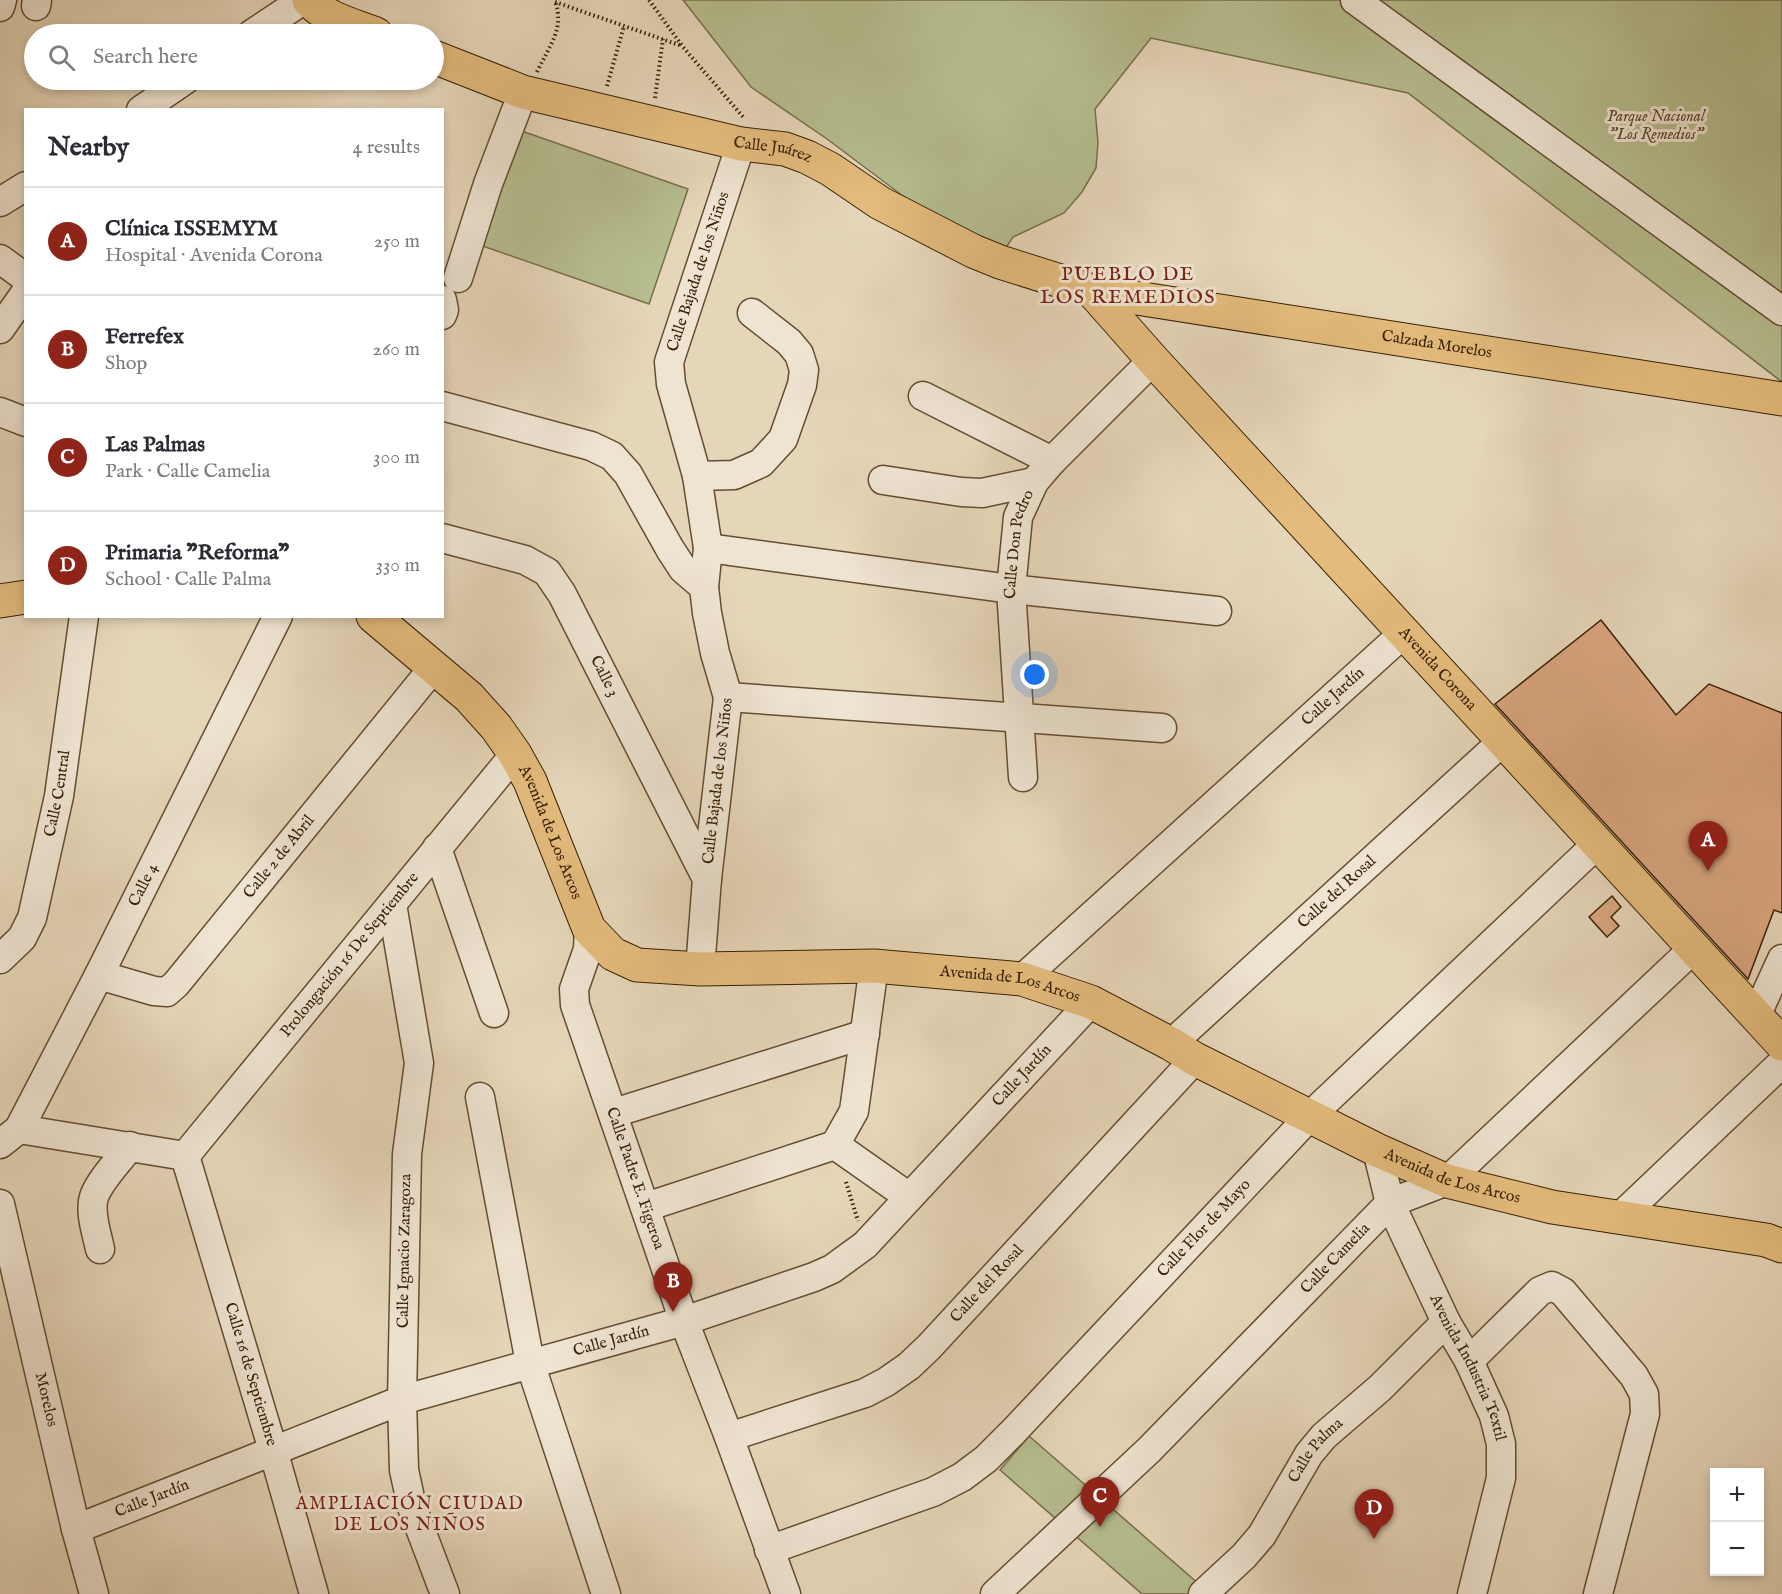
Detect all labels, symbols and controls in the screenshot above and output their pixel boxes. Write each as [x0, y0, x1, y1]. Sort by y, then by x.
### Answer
search box [24, 24, 444, 90]
icon: search [45, 41, 78, 74]
text: Search here [93, 43, 198, 71]
park label: Parque Nacional "Los Remedios" [1607, 107, 1706, 145]
text: Nearby [48, 131, 129, 164]
street label: Calle Juárez [731, 132, 816, 168]
text: 4 results [353, 135, 420, 160]
street label: Calle Bajada de los Niños [663, 189, 735, 354]
text: Clínica ISSEMYM [105, 215, 278, 243]
text: A [61, 229, 74, 254]
text: 250 m [374, 229, 420, 254]
text: Hospital · Avenida Corona [105, 243, 323, 268]
district label: PUEBLO DE LOS REMEDIOS [1040, 262, 1216, 310]
text: Ferrefex [105, 323, 184, 351]
street label: Calzada Morelos [1380, 326, 1494, 363]
text: B [61, 337, 74, 362]
text: 260 m [373, 337, 420, 362]
text: Shop [105, 351, 147, 376]
text: Las Palmas [105, 431, 205, 459]
text: C [60, 445, 75, 470]
text: 300 m [373, 445, 420, 470]
text: Park · Calle Camelia [105, 459, 271, 484]
street label: Calle Don Pedro [1001, 486, 1039, 599]
text: Primaria "Reforma" [105, 539, 289, 567]
text: D [59, 553, 76, 578]
text: 330 m [375, 553, 420, 578]
text: School · Calle Palma [105, 567, 272, 592]
street label: Avenida Corona [1393, 622, 1481, 715]
street label: Calle 3 [585, 652, 623, 700]
your location [1020, 660, 1049, 689]
street label: Calle Jardín [1298, 663, 1369, 731]
street label: Calle Bajada de los Niños [699, 696, 738, 865]
street label: Calle Central [40, 748, 75, 839]
street label: Avenida de Los Arcos [513, 761, 586, 903]
street label: Calle 2 de Abril [239, 811, 320, 903]
pin: A [1688, 822, 1728, 871]
street label: Calle del Rosal [1294, 851, 1381, 933]
street label: Calle 4 [125, 860, 163, 910]
street label: Prolongación 16 De Septiembre [276, 868, 424, 1042]
street label: Avenida de Los Arcos [938, 962, 1083, 1008]
street label: Calle Jardín [988, 1040, 1056, 1111]
street label: Calle Padre E. Figeroa [601, 1105, 669, 1252]
street label: Avenida de Los Arcos [1380, 1144, 1523, 1209]
street label: Calle Ignacio Zaragoza [394, 1173, 416, 1328]
street label: Calle Flor de Mayo [1153, 1175, 1256, 1282]
street label: Calle Camelia [1296, 1219, 1375, 1299]
street label: Calle del Rosal [946, 1240, 1029, 1327]
pin: B [654, 1262, 692, 1312]
street label: Avenida Industria Textil [1424, 1290, 1510, 1444]
street label: Calle 16 de Septiembre [219, 1300, 281, 1449]
street label: Calle Jardín [571, 1321, 652, 1362]
street label: Morelos [30, 1371, 62, 1429]
street label: Calle Palma [1284, 1414, 1347, 1487]
map controls [1710, 1468, 1764, 1576]
button: + [1710, 1468, 1764, 1522]
street label: Calle Jardín [112, 1475, 193, 1523]
pin: C [1080, 1478, 1120, 1527]
pin: D [1354, 1490, 1394, 1539]
district label: AMPLIACIÓN CIUDAD DE LOS NIÑOS [295, 1491, 524, 1537]
button: − [1710, 1522, 1764, 1576]

